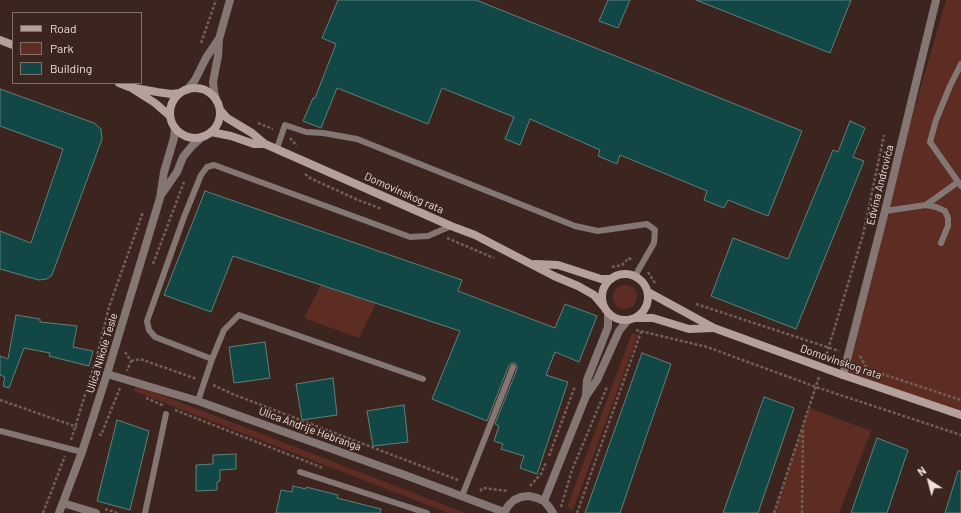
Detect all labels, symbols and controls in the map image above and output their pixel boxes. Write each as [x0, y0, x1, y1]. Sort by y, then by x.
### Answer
legend [12, 12, 142, 84]
text: Road [50, 21, 77, 35]
text: Park [50, 41, 74, 55]
text: Building [50, 61, 92, 75]
street label: Edvina Androvića [864, 144, 896, 226]
street label: Domovinskog rata [362, 170, 446, 216]
street label: Ulica Nikole Tesle [84, 311, 120, 395]
street label: Domovinskog rata [798, 342, 884, 382]
street label: Ulica Andrije Hebranga [257, 404, 363, 454]
north arrow [909, 461, 949, 501]
text: N [915, 463, 928, 478]

